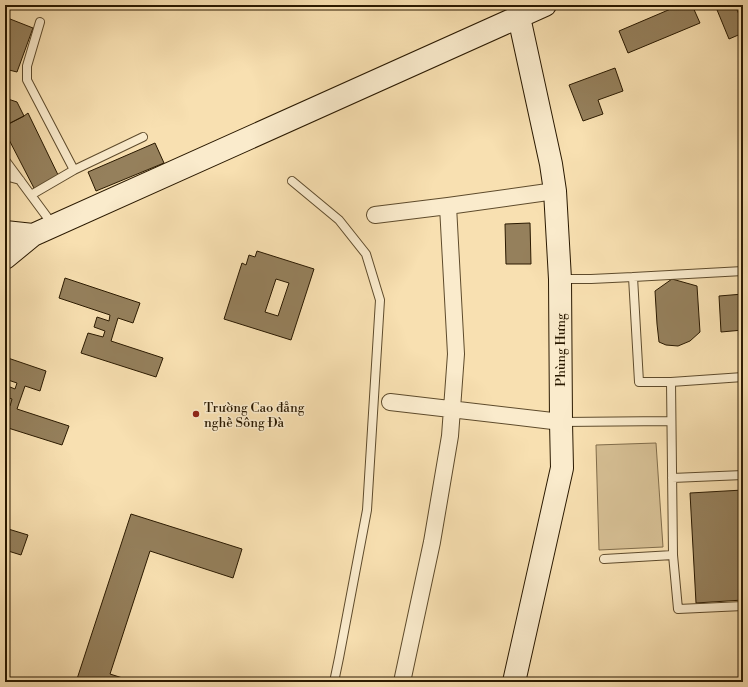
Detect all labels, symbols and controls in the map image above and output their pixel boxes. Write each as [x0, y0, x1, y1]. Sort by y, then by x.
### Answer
street label: Phùng Hưng [553, 313, 569, 387]
place label: Trường Cao đẳng nghề Sông Đà [204, 400, 305, 431]
marker: Trường Cao đẳng nghề Sông Đà [191, 409, 201, 419]

